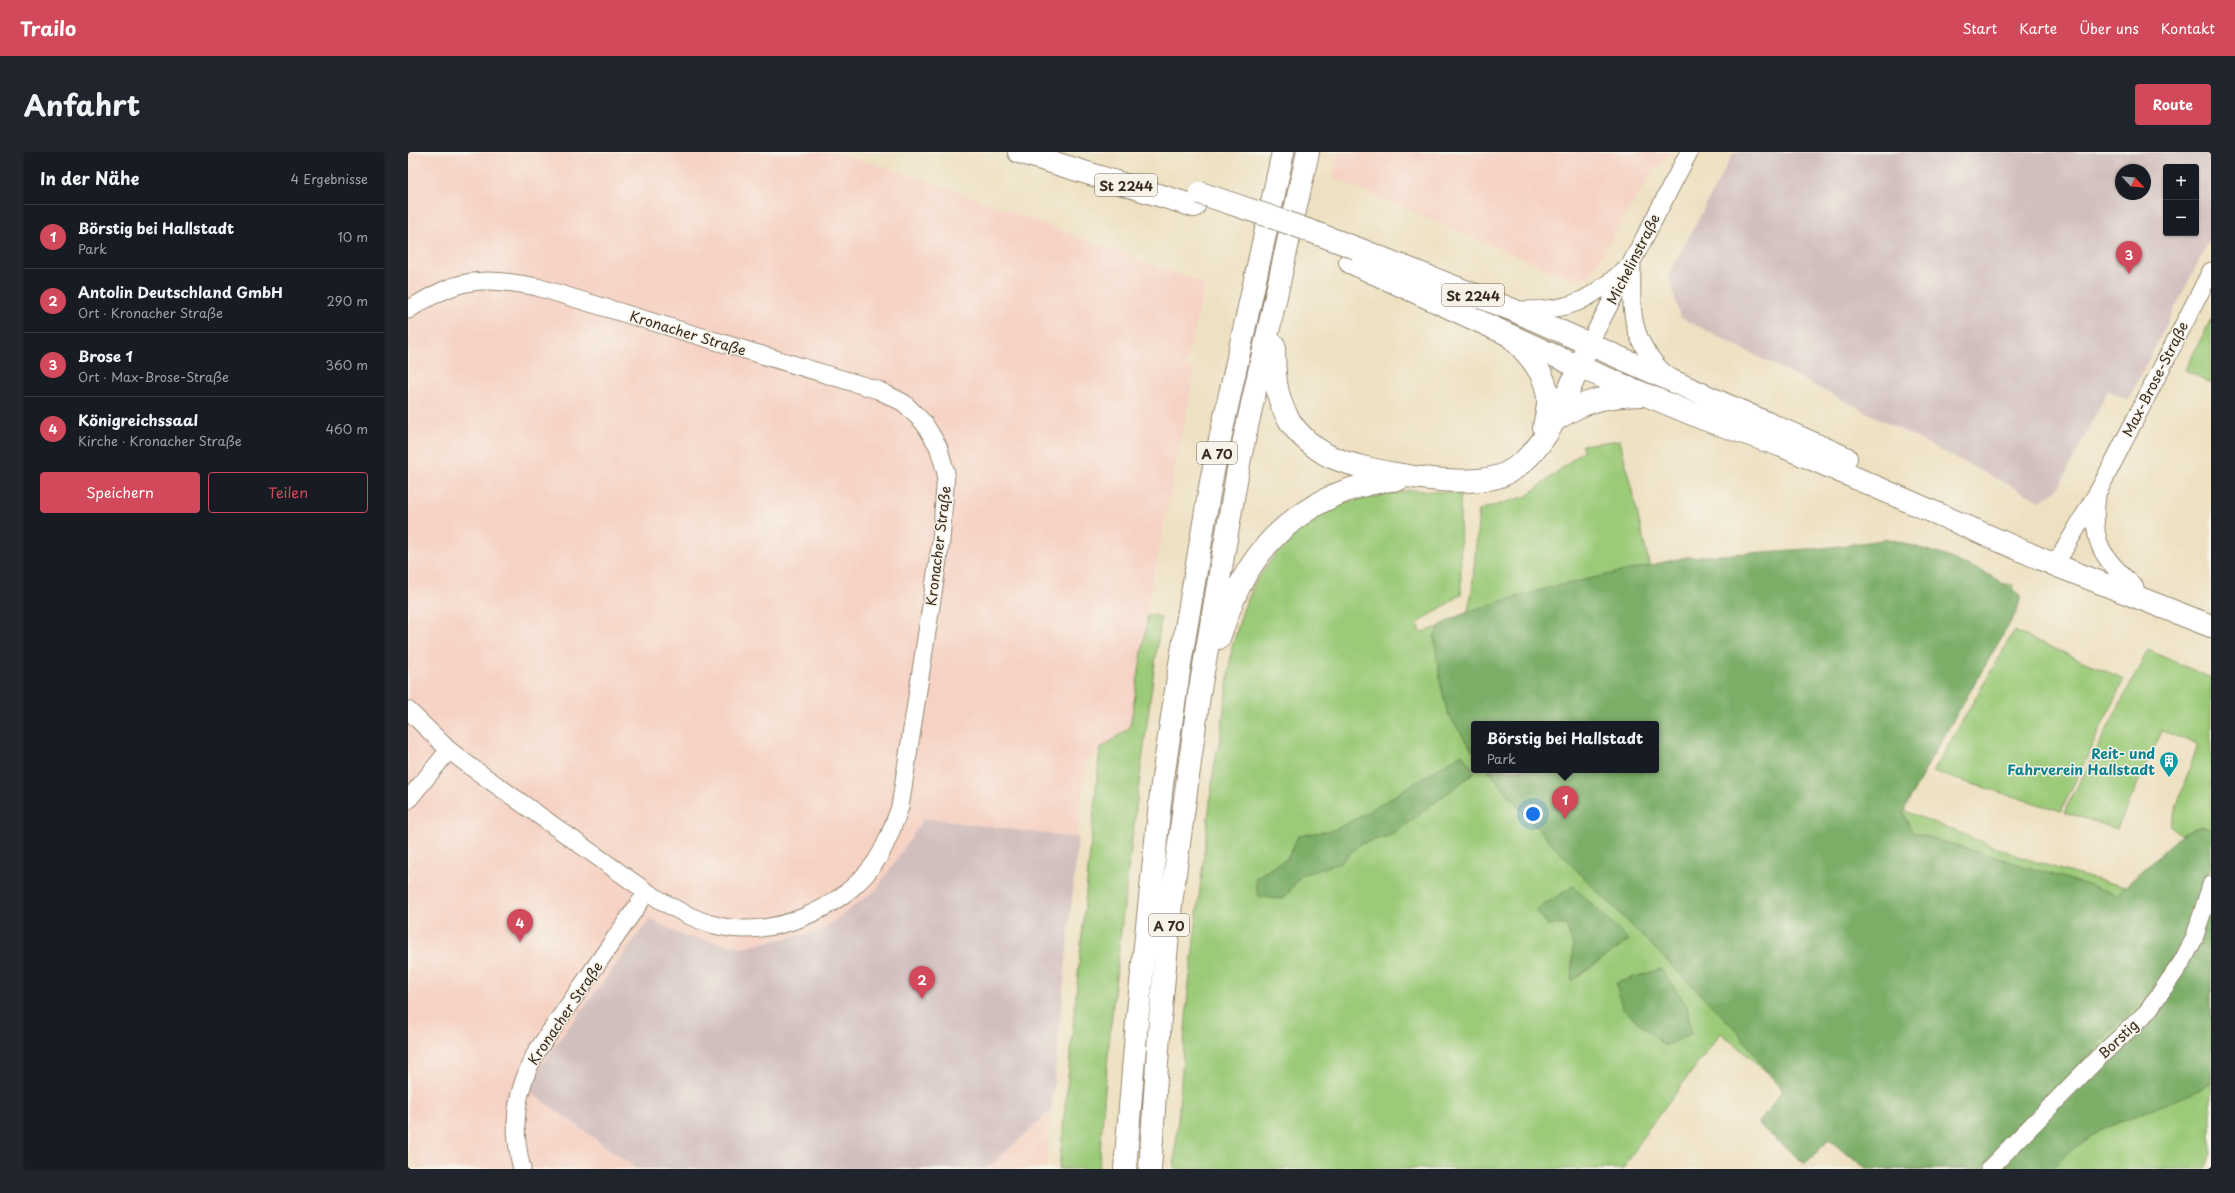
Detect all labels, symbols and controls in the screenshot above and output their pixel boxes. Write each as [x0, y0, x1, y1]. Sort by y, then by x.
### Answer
text: Trailo [20, 14, 76, 42]
text: Start [1962, 18, 1997, 39]
text: Karte [2019, 18, 2057, 39]
text: Über uns [2079, 18, 2139, 39]
text: Kontakt [2161, 18, 2215, 39]
text: Anfahrt [24, 83, 140, 126]
button: Route [2135, 84, 2211, 125]
north arrow [2115, 164, 2151, 200]
map controls [2163, 164, 2199, 236]
button: + [2163, 164, 2199, 200]
text: In der Nähe [40, 165, 139, 191]
text: 4 Ergebnisse [291, 169, 368, 188]
road number: St 2244 [1095, 174, 1157, 196]
button: − [2163, 200, 2199, 236]
street label: Michelinstraße [1601, 210, 1665, 308]
text: Börstig bei Hallstadt [78, 216, 234, 239]
text: 1 [50, 227, 56, 246]
text: 10 m [338, 227, 368, 246]
text: Park [78, 239, 107, 258]
pin: 3 [2116, 241, 2142, 274]
text: Antolin Deutschland GmbH [78, 280, 283, 303]
road number: St 2244 [1442, 284, 1504, 306]
text: 2 [48, 291, 58, 310]
text: 290 m [327, 291, 368, 310]
text: Ort · Kronacher Straße [78, 303, 223, 322]
street label: Kronacher Straße [627, 305, 749, 361]
street label: Max-Brose-Straße [2117, 318, 2193, 440]
text: Brose 1 [78, 344, 133, 367]
text: 3 [49, 355, 57, 374]
text: 360 m [325, 355, 368, 374]
text: Ort · Max-Brose-Straße [78, 367, 229, 386]
text: Königreichssaal [78, 408, 198, 431]
text: 4 [49, 419, 57, 438]
text: 460 m [325, 419, 368, 438]
text: Kirche · Kronacher Straße [78, 431, 242, 450]
road number: A 70 [1197, 442, 1237, 464]
button: Speichern [40, 472, 200, 513]
button: Teilen [208, 472, 368, 513]
street label: Kronacher Straße [920, 485, 956, 607]
popup [1471, 721, 1659, 773]
text: Börstig bei Hallstadt [1487, 726, 1643, 749]
place label: Reit- und Fahrverein Hallstadt [2007, 743, 2155, 780]
text: Park [1487, 749, 1516, 768]
building icon: Reit- und Fahrverein Hallstadt [2158, 750, 2180, 778]
pin: 1 [1552, 786, 1578, 819]
your location [1523, 804, 1543, 824]
pin: 4 [507, 909, 533, 942]
road number: A 70 [1149, 914, 1189, 936]
street label: Kronacher Straße [523, 957, 607, 1069]
pin: 2 [909, 966, 935, 999]
street label: Borstig [2093, 1015, 2143, 1063]

